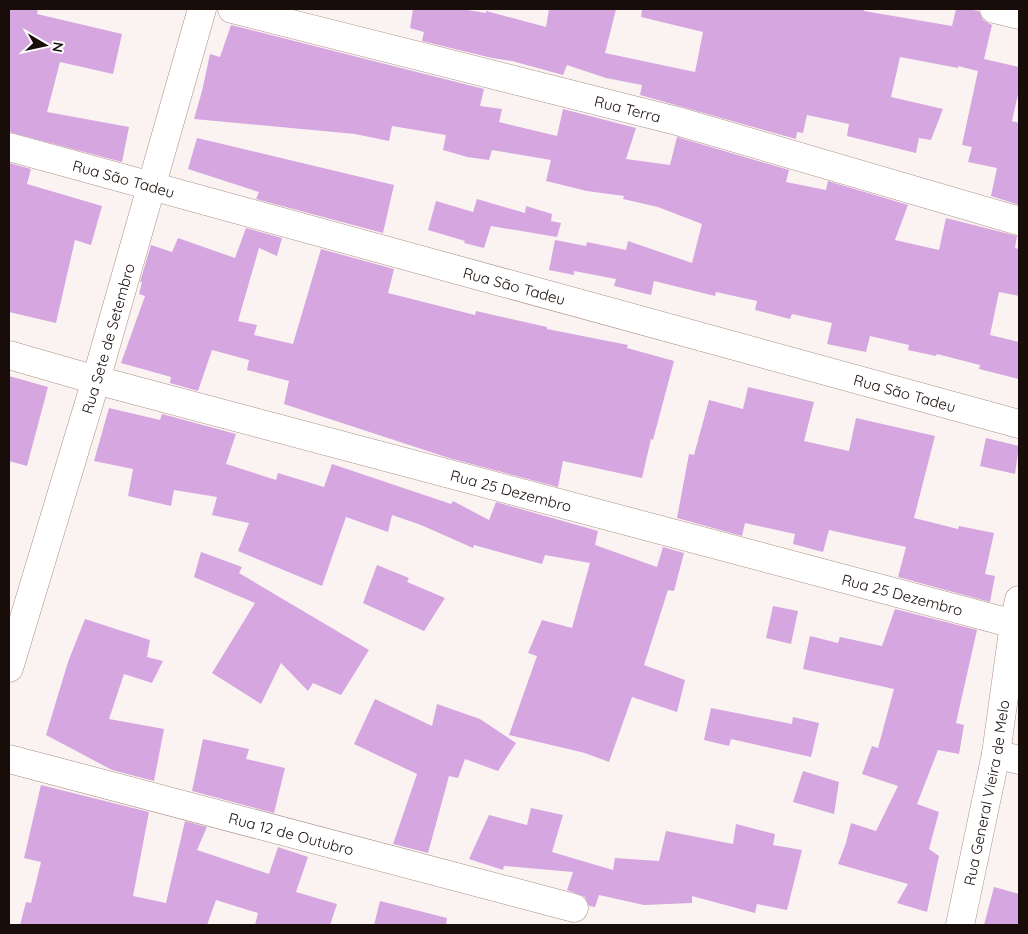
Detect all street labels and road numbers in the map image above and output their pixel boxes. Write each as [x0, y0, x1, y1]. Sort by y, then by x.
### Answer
street label: Rua Terra [592, 91, 663, 126]
street label: Rua São Tadeu [71, 155, 177, 202]
street label: Rua Sete de Setembro [77, 261, 138, 416]
street label: Rua São Tadeu [461, 263, 568, 309]
street label: Rua São Tadeu [852, 370, 958, 416]
street label: Rua 25 Dezembro [448, 465, 574, 515]
street label: Rua 25 Dezembro [840, 569, 965, 620]
street label: Rua General Vieira de Melo [959, 699, 1013, 887]
street label: Rua 12 de Outubro [227, 808, 356, 859]

